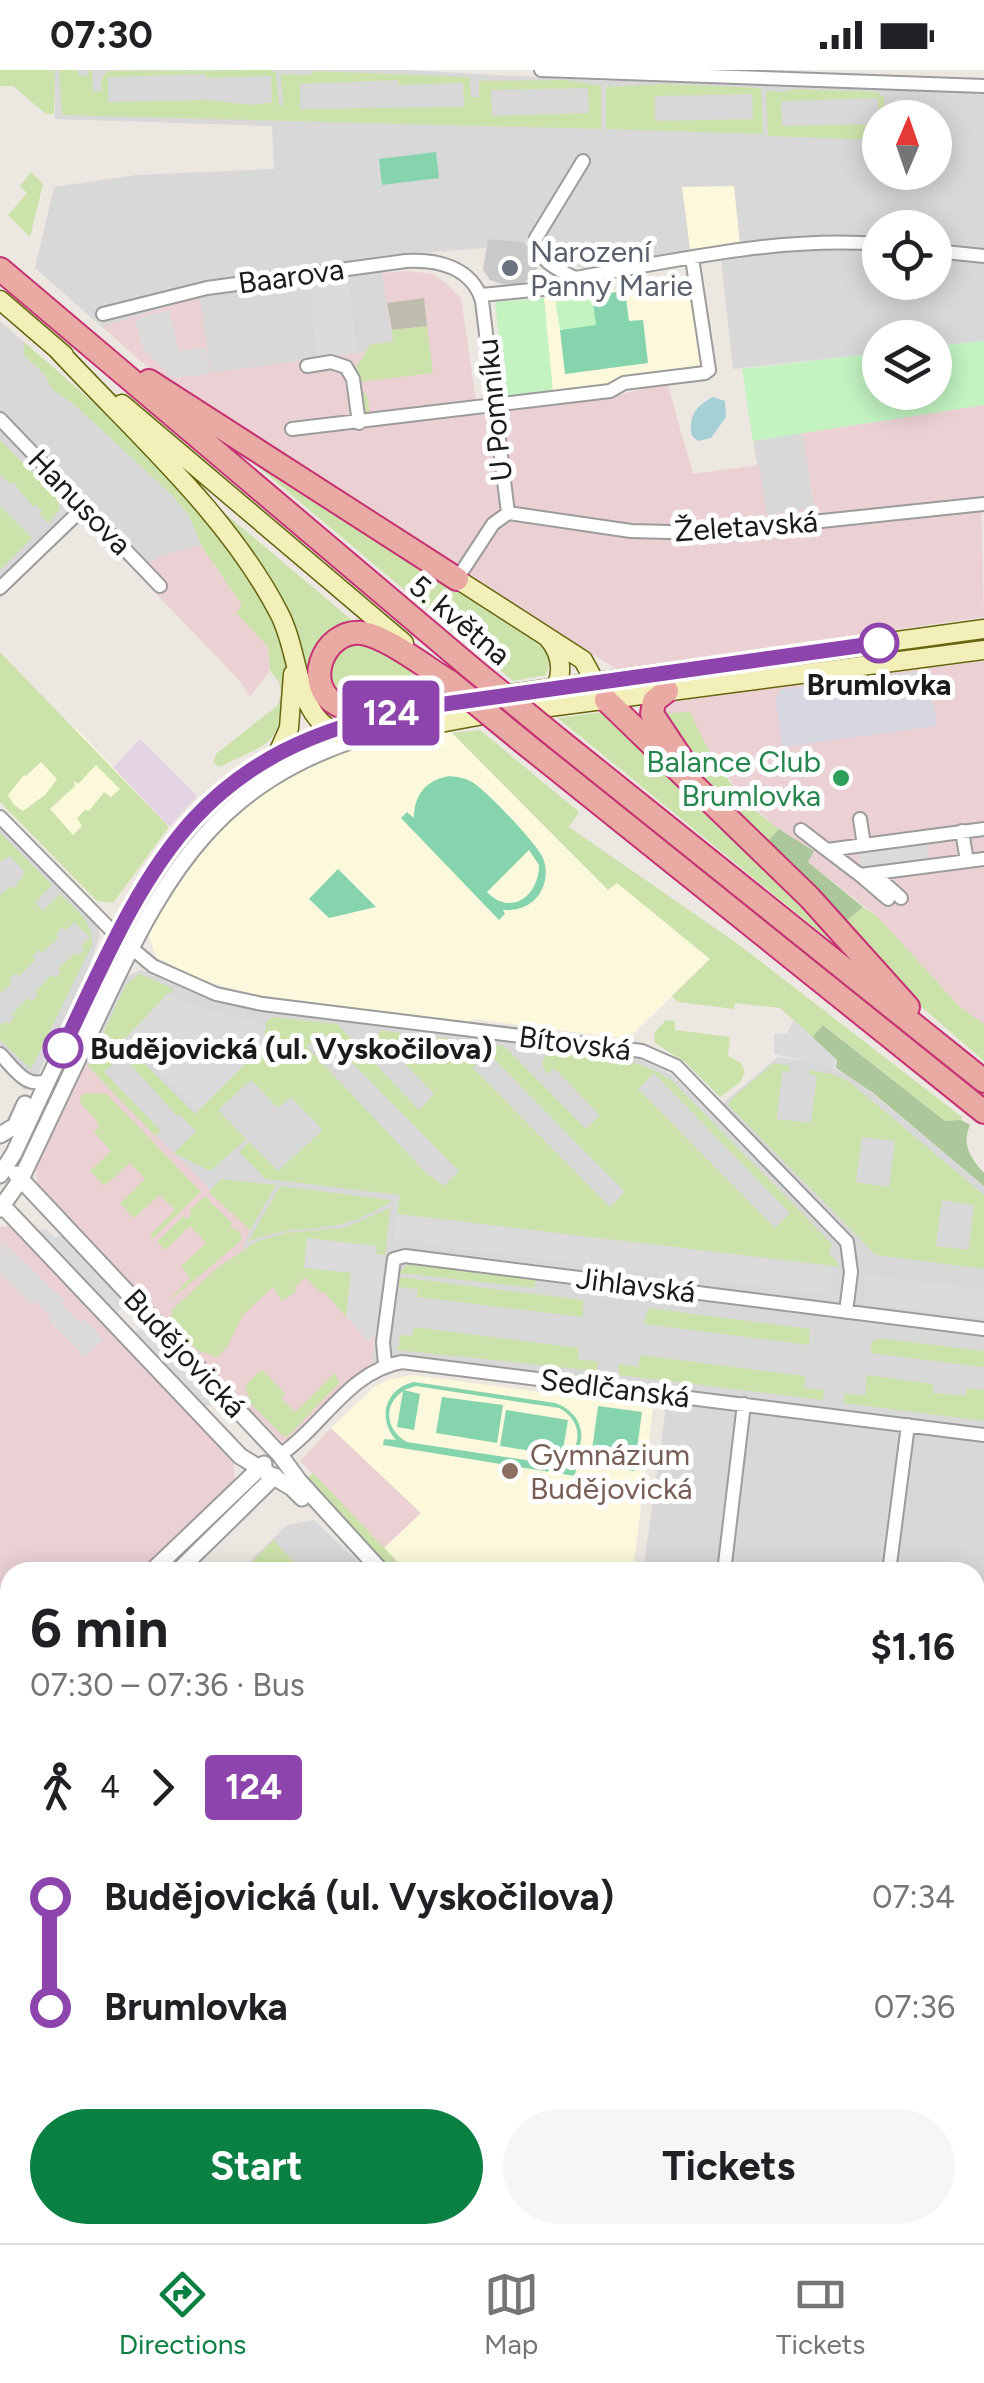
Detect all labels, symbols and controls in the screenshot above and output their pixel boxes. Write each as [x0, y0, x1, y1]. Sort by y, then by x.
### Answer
text: 07:30 [50, 12, 153, 58]
north arrow [862, 100, 952, 190]
map controls [862, 100, 952, 410]
button: locate [862, 210, 952, 300]
place label: Narození Panny Marie [530, 233, 693, 304]
street label: Baarova [236, 250, 346, 302]
marker: Narození Panny Marie [499, 257, 521, 279]
button: layers [862, 320, 952, 410]
street label: U Pomníku [468, 337, 520, 483]
street label: Hanusova [21, 441, 139, 563]
street label: Želetavská [673, 503, 819, 549]
street label: 5. května [402, 567, 518, 673]
marker: Brumlovka [860, 624, 898, 662]
place label: Brumlovka [806, 666, 952, 703]
line badge: 124 [334, 680, 448, 746]
text: 124 [362, 692, 420, 734]
place label: Balance Club Brumlovka [646, 743, 821, 814]
marker: Balance Club Brumlovka [830, 767, 852, 789]
street label: Bítovská [517, 1018, 633, 1068]
marker: Budějovická (ul. Vyskočilova) [44, 1029, 82, 1067]
place label: Budějovická (ul. Vyskočilova) [90, 1030, 493, 1067]
street label: Jihlavská [574, 1259, 698, 1311]
street label: Budějovická [116, 1281, 254, 1425]
street label: Sedlčanská [538, 1360, 692, 1416]
place label: Gymnázium Budějovická [530, 1436, 692, 1507]
marker: Gymnázium Budějovická [499, 1460, 521, 1482]
text: 6 min [30, 1595, 169, 1661]
text: $1.16 [870, 1624, 955, 1670]
text: 07:30 – 07:36 · Bus [30, 1666, 305, 1704]
icon: walk [30, 1760, 85, 1815]
icon: forward [135, 1760, 190, 1815]
text: 124 [225, 1766, 282, 1808]
text: 4 [100, 1768, 120, 1806]
text: Budějovická (ul. Vyskočilova) [104, 1874, 614, 1920]
text: 07:34 [872, 1878, 955, 1916]
text: Brumlovka [104, 1984, 288, 2030]
text: 07:36 [874, 1988, 955, 2026]
button: Start [30, 2109, 483, 2224]
button: Tickets [503, 2109, 955, 2224]
tab: Directions [119, 2267, 246, 2361]
tab: Map [484, 2267, 539, 2361]
tab: Tickets [776, 2267, 865, 2361]

